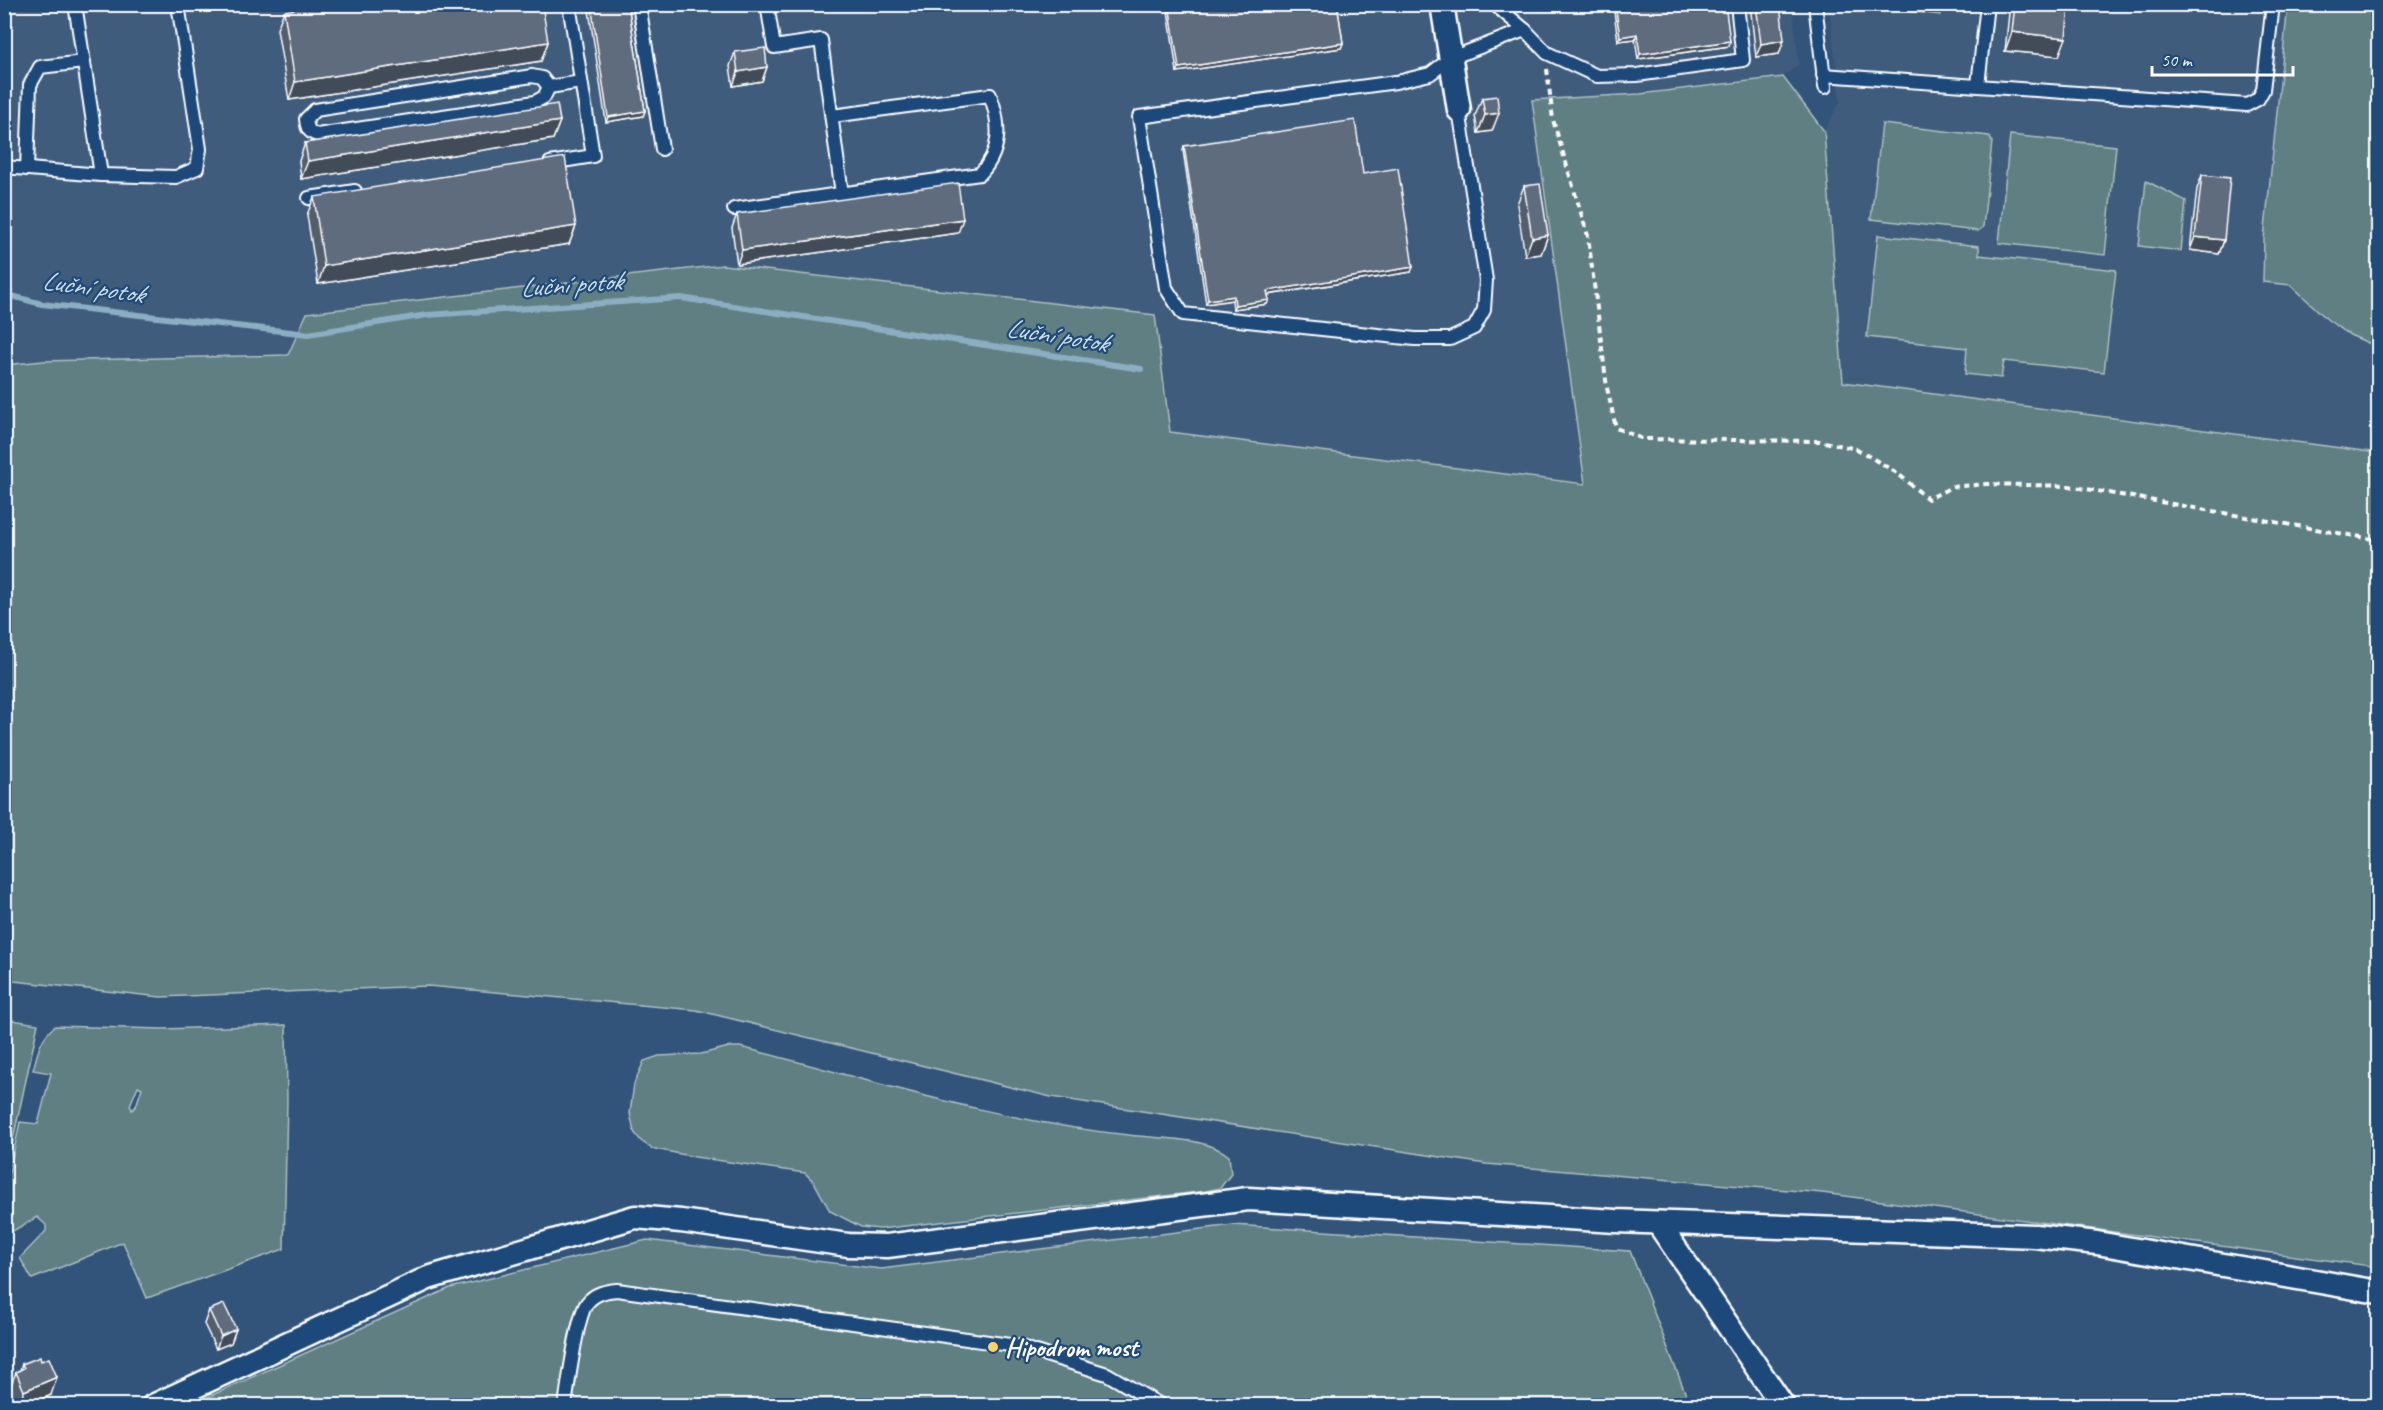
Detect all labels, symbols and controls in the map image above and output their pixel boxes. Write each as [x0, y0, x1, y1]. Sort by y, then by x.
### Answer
scale bar [2152, 39, 2293, 77]
text: 50 m [2161, 49, 2194, 71]
water label: Luční potok [40, 263, 151, 312]
water label: Luční potok [519, 263, 628, 305]
water label: Luční potok [1004, 310, 1115, 361]
place label: Hipodrom most [1005, 1331, 1140, 1364]
marker: Hipodrom most [986, 1340, 1000, 1354]

